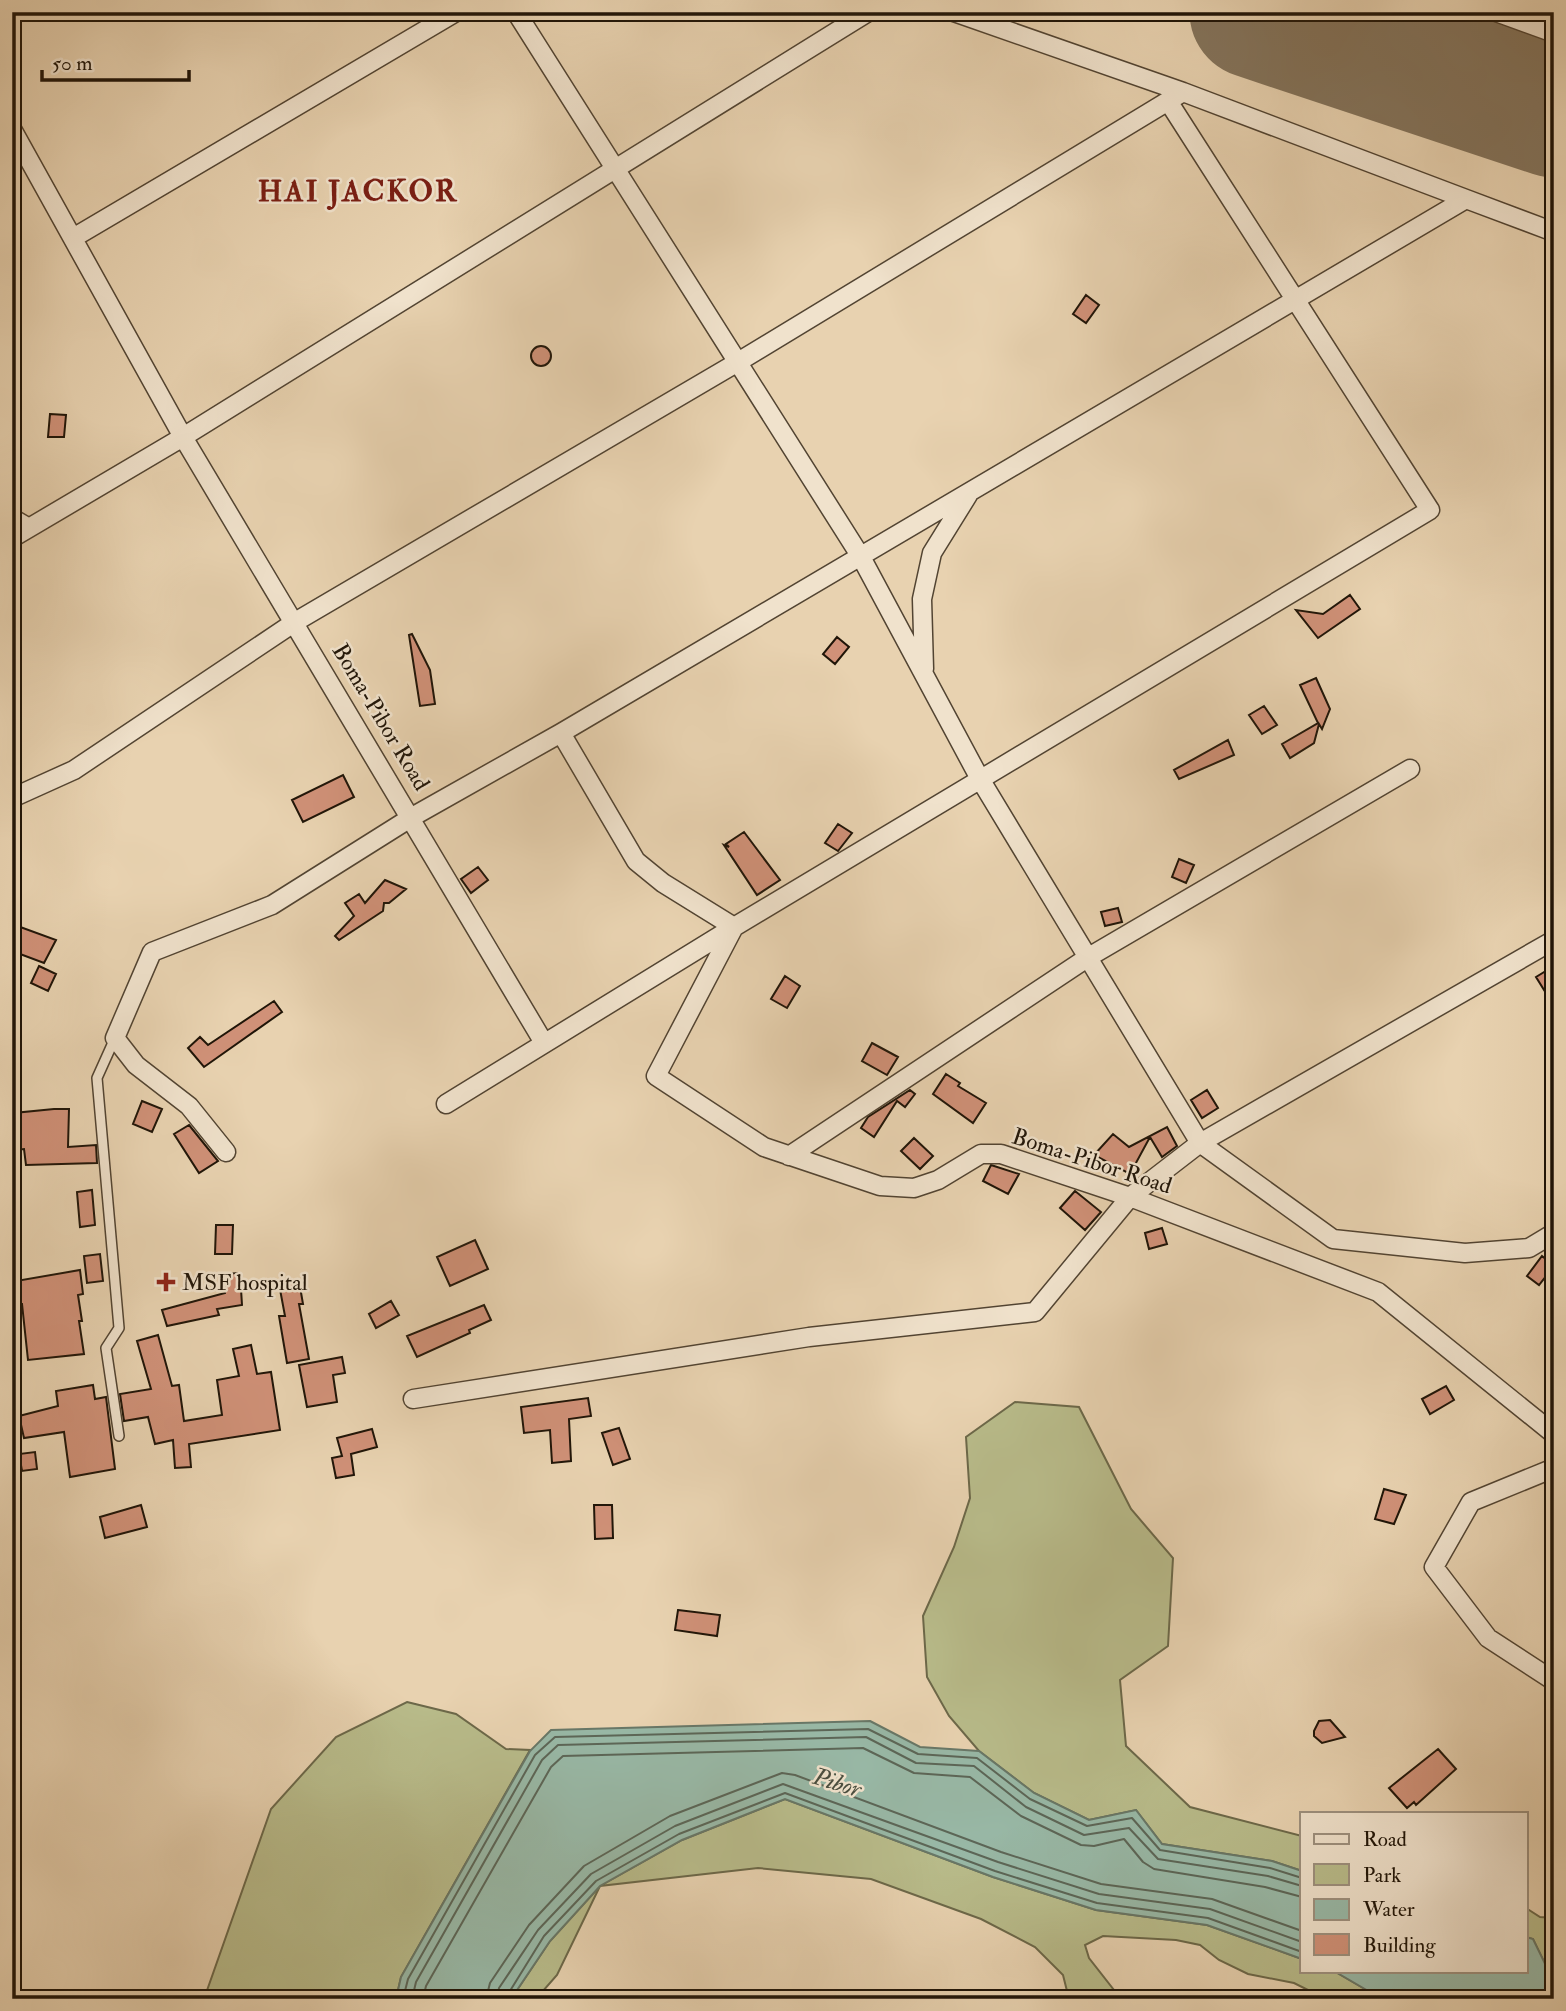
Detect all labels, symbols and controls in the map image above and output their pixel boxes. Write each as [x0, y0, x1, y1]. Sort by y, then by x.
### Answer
scale bar [42, 38, 189, 82]
text: 50 m [52, 50, 93, 77]
district label: HAI JACKOR [258, 173, 458, 210]
street label: Boma-Pibor Road [326, 638, 436, 796]
street label: Boma-Pibor Road [1008, 1122, 1176, 1200]
place label: MSF hospital [182, 1268, 308, 1298]
marker: MSF hospital [156, 1272, 176, 1292]
water label: Pibor [808, 1761, 866, 1805]
legend [1300, 1812, 1528, 1972]
text: Road [1363, 1826, 1408, 1853]
text: Park [1363, 1862, 1401, 1889]
text: Water [1362, 1896, 1415, 1923]
text: Building [1363, 1932, 1436, 1959]

